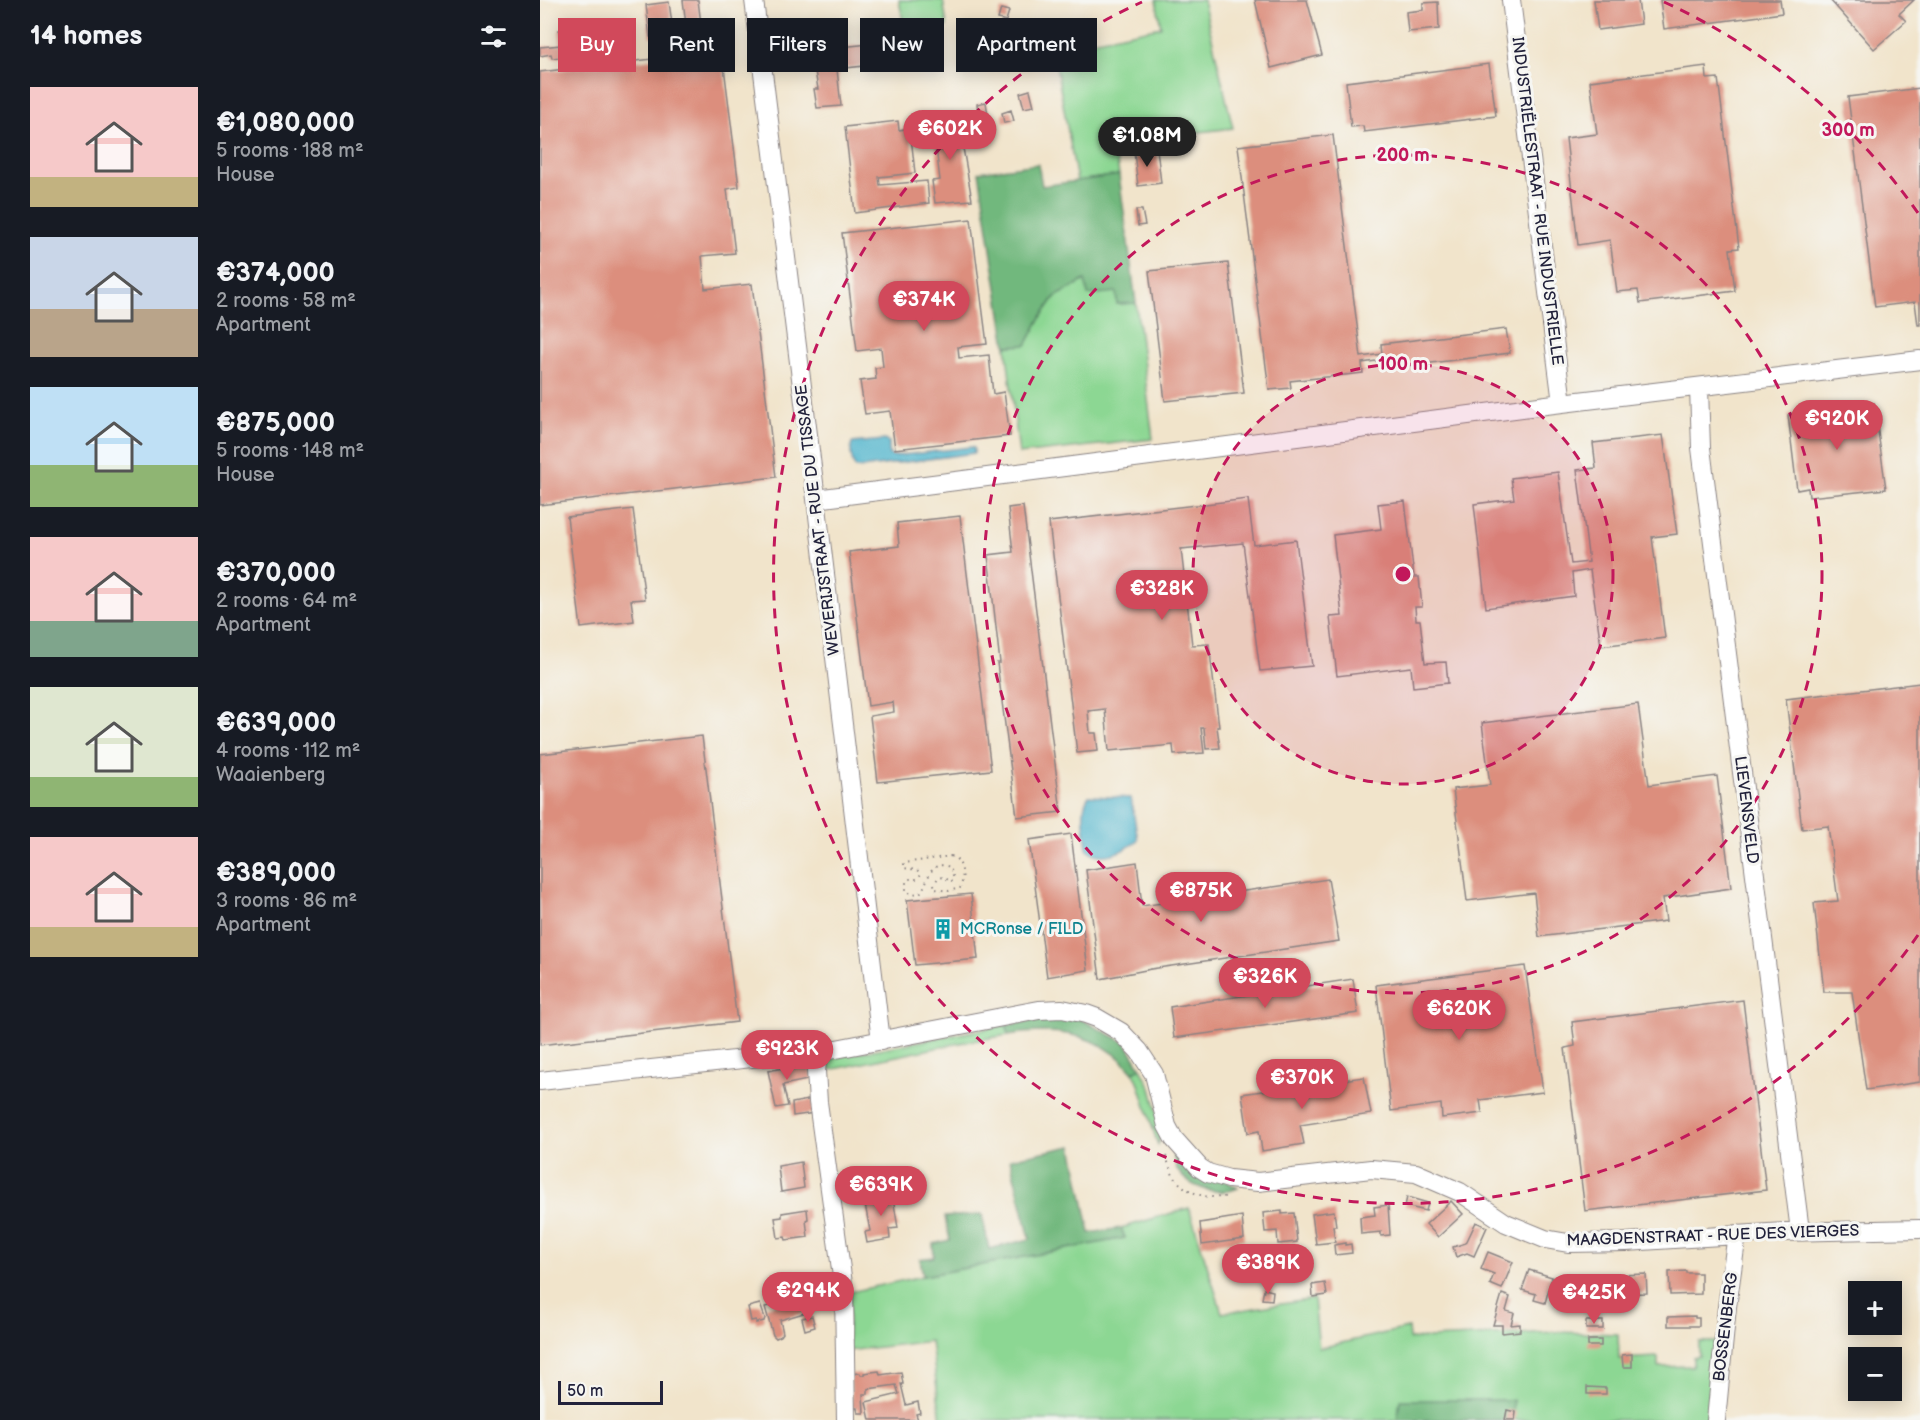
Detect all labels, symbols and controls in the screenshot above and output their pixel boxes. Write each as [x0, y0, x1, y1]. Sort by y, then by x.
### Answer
chip: Buy [558, 18, 636, 72]
chip: Rent [648, 18, 735, 72]
chip: Filters [747, 18, 848, 72]
chip: New [860, 18, 944, 72]
chip: Apartment [956, 18, 1097, 72]
icon: filters [477, 20, 510, 53]
text: 14 homes [30, 21, 142, 52]
street label: INDUSTRIËLESTRAAT - RUE INDUSTRIELLE [1507, 35, 1569, 366]
text: €1,080,000 [216, 108, 355, 139]
pin: €602K [908, 110, 992, 161]
icon: home [78, 111, 150, 183]
text: €602K [917, 117, 983, 141]
pin: €1.08M [1098, 117, 1196, 168]
text: 300 m [1821, 120, 1875, 141]
text: €1.08M [1112, 124, 1182, 148]
text: 5 rooms · 188 m² [216, 139, 364, 163]
text: 200 m [1376, 145, 1430, 166]
text: House [216, 163, 275, 187]
text: €374,000 [216, 258, 335, 289]
icon: home [78, 261, 150, 333]
pin: €374K [882, 281, 966, 332]
text: €374K [892, 288, 956, 312]
text: 2 rooms · 58 m² [216, 289, 356, 313]
text: Apartment [216, 313, 311, 337]
text: 100 m [1378, 354, 1428, 375]
street label: WEVERIJSTRAAT - RUE DU TISSAGE [792, 384, 844, 656]
pin: €920K [1795, 400, 1879, 451]
text: €920K [1805, 407, 1869, 431]
text: €875,000 [216, 408, 335, 439]
icon: home [78, 411, 150, 483]
text: 5 rooms · 148 m² [216, 439, 364, 463]
text: House [216, 463, 275, 487]
text: €370,000 [216, 558, 336, 589]
icon: home [78, 561, 150, 633]
centre of rings [1393, 564, 1413, 584]
pin: €328K [1120, 570, 1204, 621]
text: €328K [1130, 577, 1194, 601]
text: 2 rooms · 64 m² [216, 589, 357, 613]
text: Apartment [216, 613, 311, 637]
text: €639,000 [216, 708, 336, 739]
icon: home [78, 711, 150, 783]
text: 4 rooms · 112 m² [216, 739, 360, 763]
street label: LIEVENSVELD [1730, 755, 1762, 865]
text: Waaienberg [216, 763, 325, 787]
text: €389,000 [216, 858, 336, 889]
icon: home [78, 861, 150, 933]
pin: €875K [1159, 872, 1243, 923]
text: €875K [1169, 879, 1233, 903]
text: 3 rooms · 86 m² [216, 889, 357, 913]
text: Apartment [216, 913, 311, 937]
building icon: MCRonse / FILD [931, 917, 955, 941]
place label: MCRonse / FILD [960, 920, 1083, 939]
pin: €326K [1223, 958, 1307, 1009]
text: €326K [1233, 965, 1297, 989]
pin: €620K [1417, 990, 1501, 1041]
text: €620K [1427, 997, 1491, 1021]
pin: €923K [745, 1030, 829, 1081]
text: €923K [755, 1037, 819, 1061]
pin: €370K [1260, 1059, 1344, 1110]
text: €370K [1270, 1066, 1334, 1090]
pin: €639K [839, 1166, 923, 1217]
text: €639K [849, 1173, 913, 1197]
street label: MAAGDENSTRAAT - RUE DES VIERGES [1566, 1221, 1860, 1251]
pin: €389K [1226, 1244, 1310, 1295]
text: €389K [1236, 1251, 1300, 1275]
street label: BOSSENBERG [1710, 1271, 1742, 1383]
pin: €294K [766, 1272, 850, 1323]
pin: €425K [1552, 1274, 1636, 1325]
text: €294K [776, 1279, 840, 1303]
text: €425K [1562, 1281, 1626, 1305]
map controls [1848, 1281, 1902, 1401]
button: + [1848, 1281, 1902, 1335]
button: − [1848, 1347, 1902, 1401]
scale bar [558, 1378, 663, 1406]
text: 50 m [567, 1382, 603, 1401]

